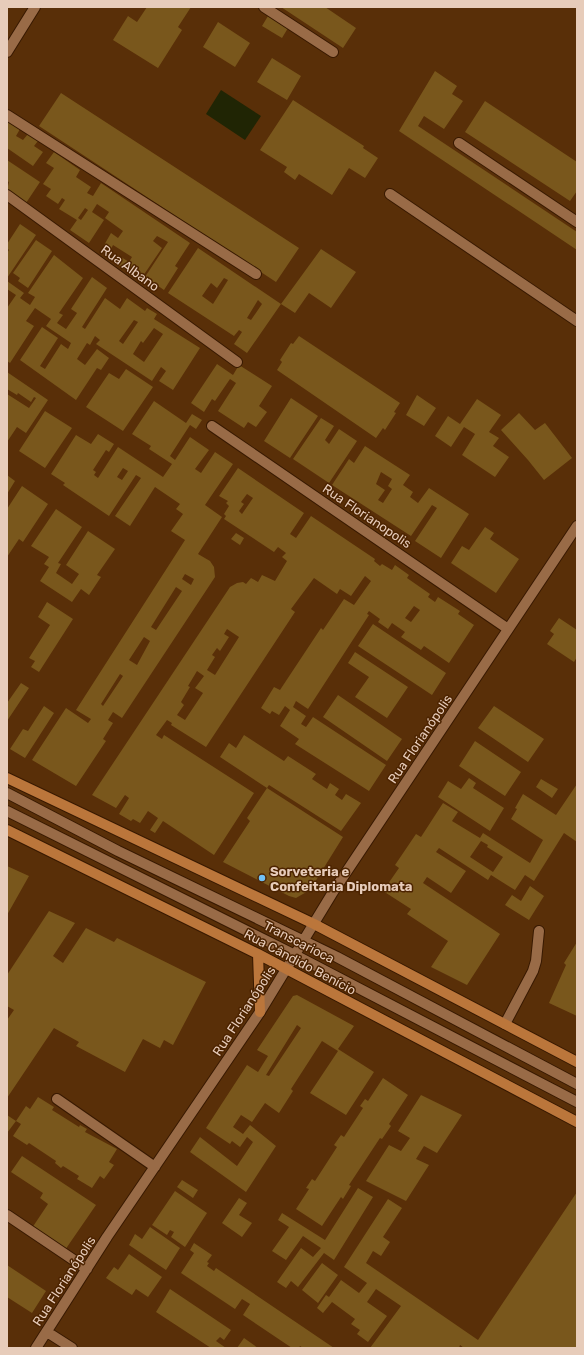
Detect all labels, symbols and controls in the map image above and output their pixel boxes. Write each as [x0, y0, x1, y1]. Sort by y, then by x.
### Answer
street label: Rua Albano [98, 242, 162, 294]
street label: Rua Florianopolis [320, 481, 414, 551]
street label: Rua Florianópolis [385, 692, 455, 786]
place label: Sorveteria e Confeitaria Diplomata [270, 864, 412, 894]
marker: Sorveteria e Confeitaria Diplomata [257, 873, 267, 883]
street label: Transcarioca [261, 918, 337, 966]
street label: Rua Cândido Benício [242, 926, 358, 998]
street label: Rua Florianópolis [209, 963, 279, 1059]
street label: Rua Florianópolis [29, 1233, 99, 1329]

